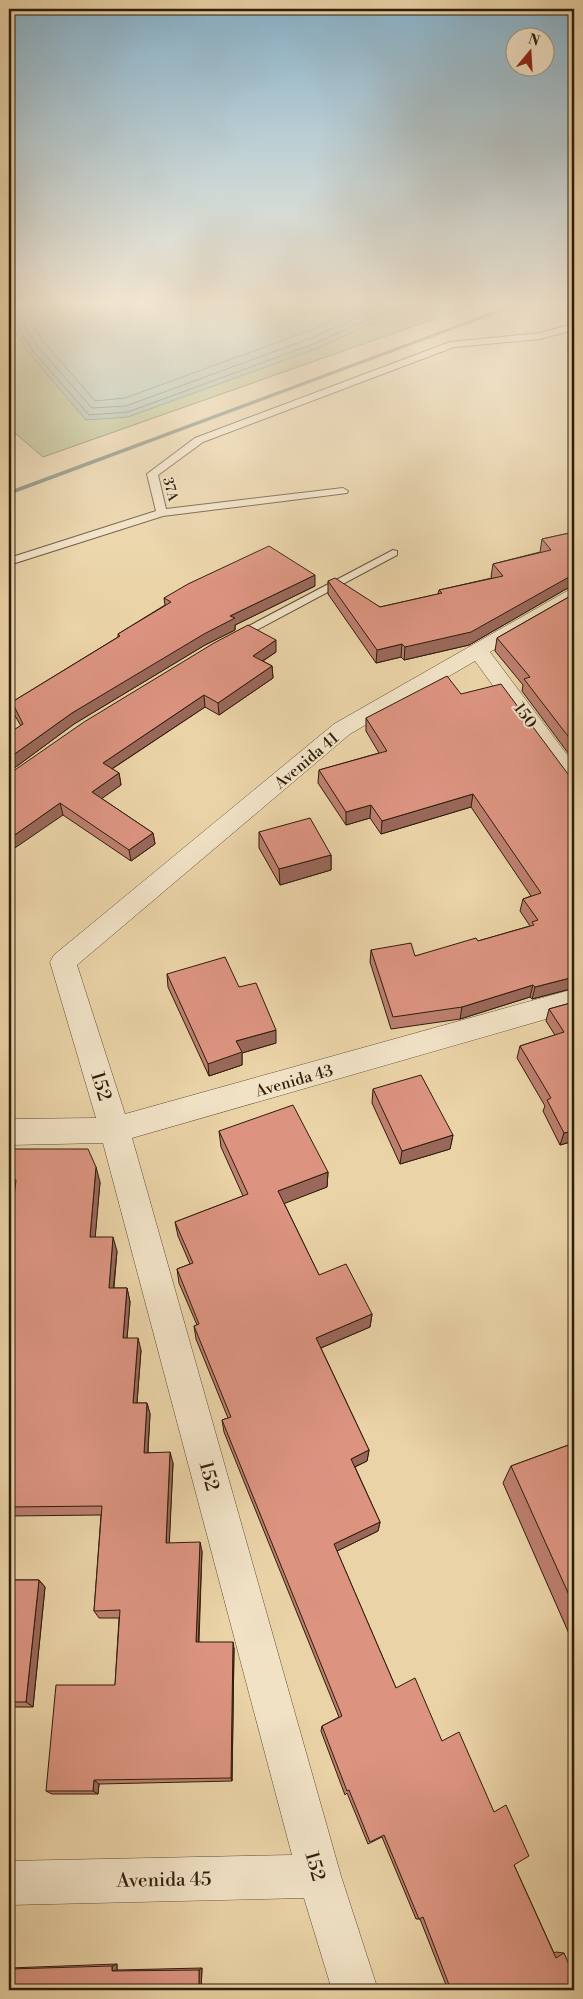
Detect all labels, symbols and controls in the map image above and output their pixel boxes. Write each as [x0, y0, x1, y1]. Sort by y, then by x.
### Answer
north arrow [506, 28, 556, 78]
text: N [526, 30, 542, 51]
street label: 37A [158, 475, 182, 504]
street label: 150 [509, 699, 541, 732]
street label: Avenida 41 [270, 728, 343, 794]
street label: Avenida 43 [252, 1060, 335, 1102]
street label: 152 [85, 1069, 117, 1104]
street label: 152 [194, 1459, 224, 1494]
street label: 152 [299, 1849, 331, 1884]
street label: Avenida 45 [116, 1867, 212, 1893]

